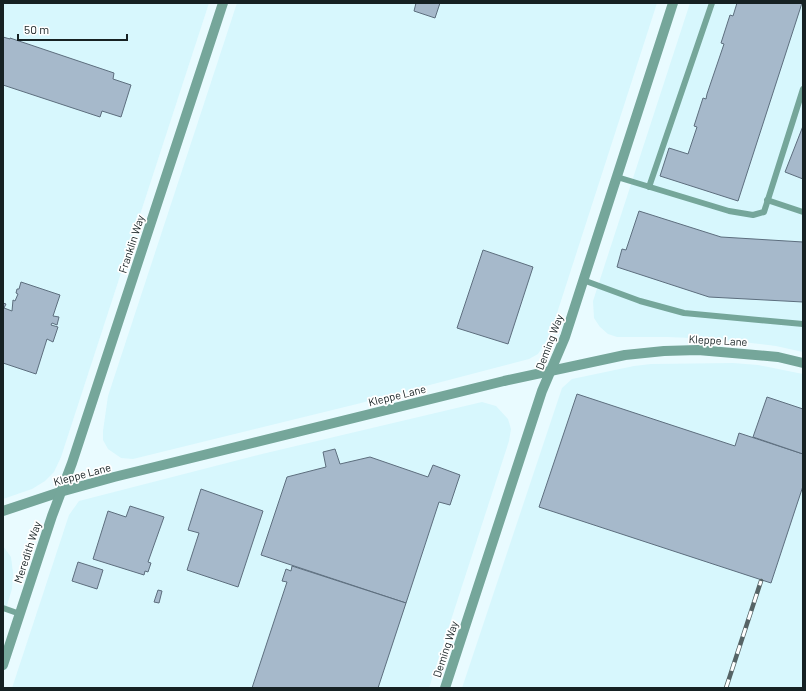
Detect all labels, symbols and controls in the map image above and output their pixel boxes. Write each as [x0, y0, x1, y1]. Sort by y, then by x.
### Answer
scale bar [18, 16, 127, 42]
text: 50 m [24, 22, 49, 36]
street label: Franklin Way [115, 213, 147, 275]
street label: Deming Way [532, 312, 566, 372]
street label: Kleppe Lane [688, 332, 748, 348]
street label: Kleppe Lane [367, 382, 427, 408]
street label: Kleppe Lane [52, 460, 112, 488]
street label: Meredith Way [11, 519, 43, 585]
street label: Deming Way [430, 619, 460, 679]

